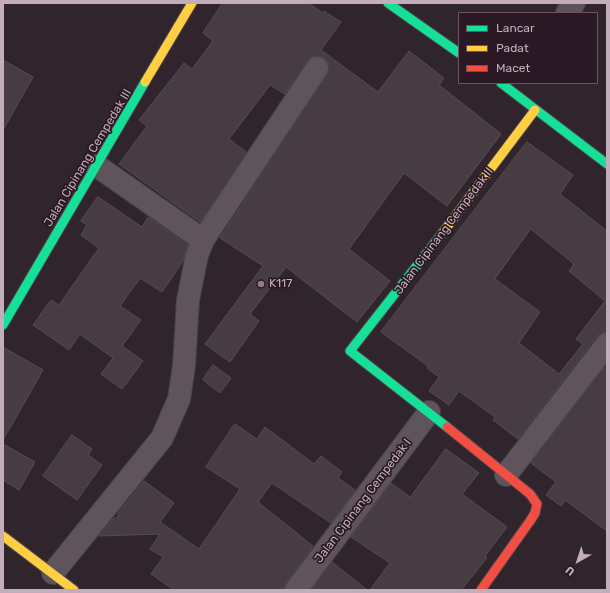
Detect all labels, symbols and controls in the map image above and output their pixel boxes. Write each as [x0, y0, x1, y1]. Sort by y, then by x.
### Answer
legend [458, 12, 598, 84]
text: Lancar [496, 21, 534, 35]
text: Padat [496, 41, 529, 55]
text: Macet [496, 61, 530, 75]
street label: Jalan Cipinang Cempedak III [41, 87, 135, 229]
street label: Jalan Cipinang Cempedak II [392, 165, 496, 297]
place label: K117 [269, 277, 292, 291]
marker: K117 [256, 279, 266, 289]
street label: Jalan Cipinang Cempedak I [312, 436, 414, 566]
north arrow [558, 541, 598, 581]
text: U [563, 563, 577, 578]

